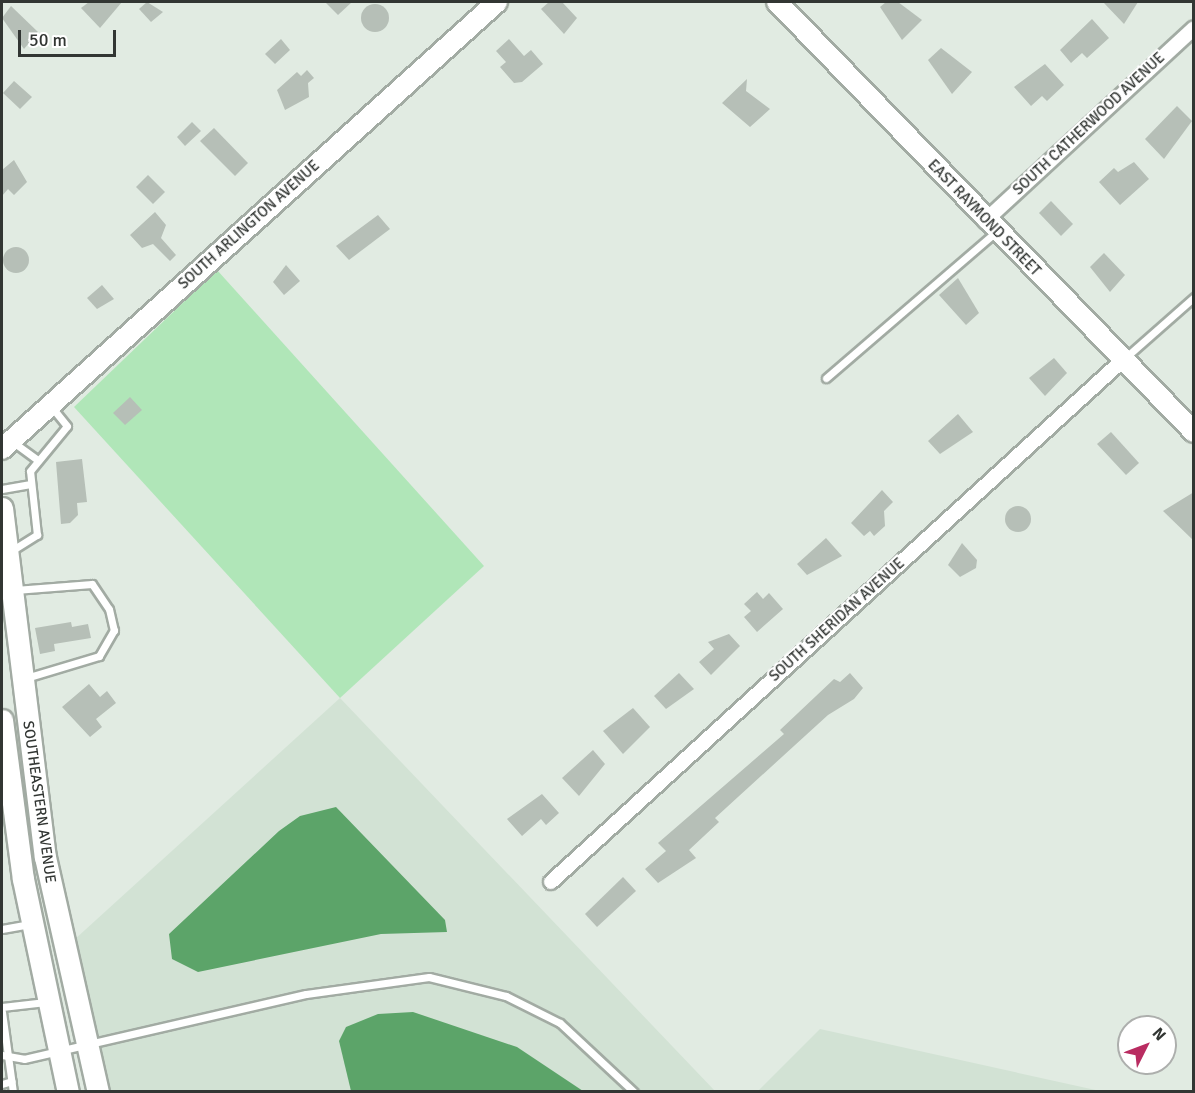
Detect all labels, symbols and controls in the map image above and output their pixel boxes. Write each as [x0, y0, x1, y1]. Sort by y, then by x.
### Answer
scale bar [21, 18, 118, 56]
text: 50 m [29, 29, 67, 51]
street label: SOUTH CATHERWOOD AVENUE [1009, 49, 1169, 199]
street label: EAST RAYMOND STREET [924, 156, 1044, 280]
street label: SOUTH ARLINGTON AVENUE [175, 157, 323, 293]
street label: SOUTH SHERIDAN AVENUE [766, 555, 908, 685]
street label: SOUTHEASTERN AVENUE [19, 720, 59, 884]
north arrow [1117, 1015, 1177, 1075]
text: N [1148, 1023, 1170, 1045]

